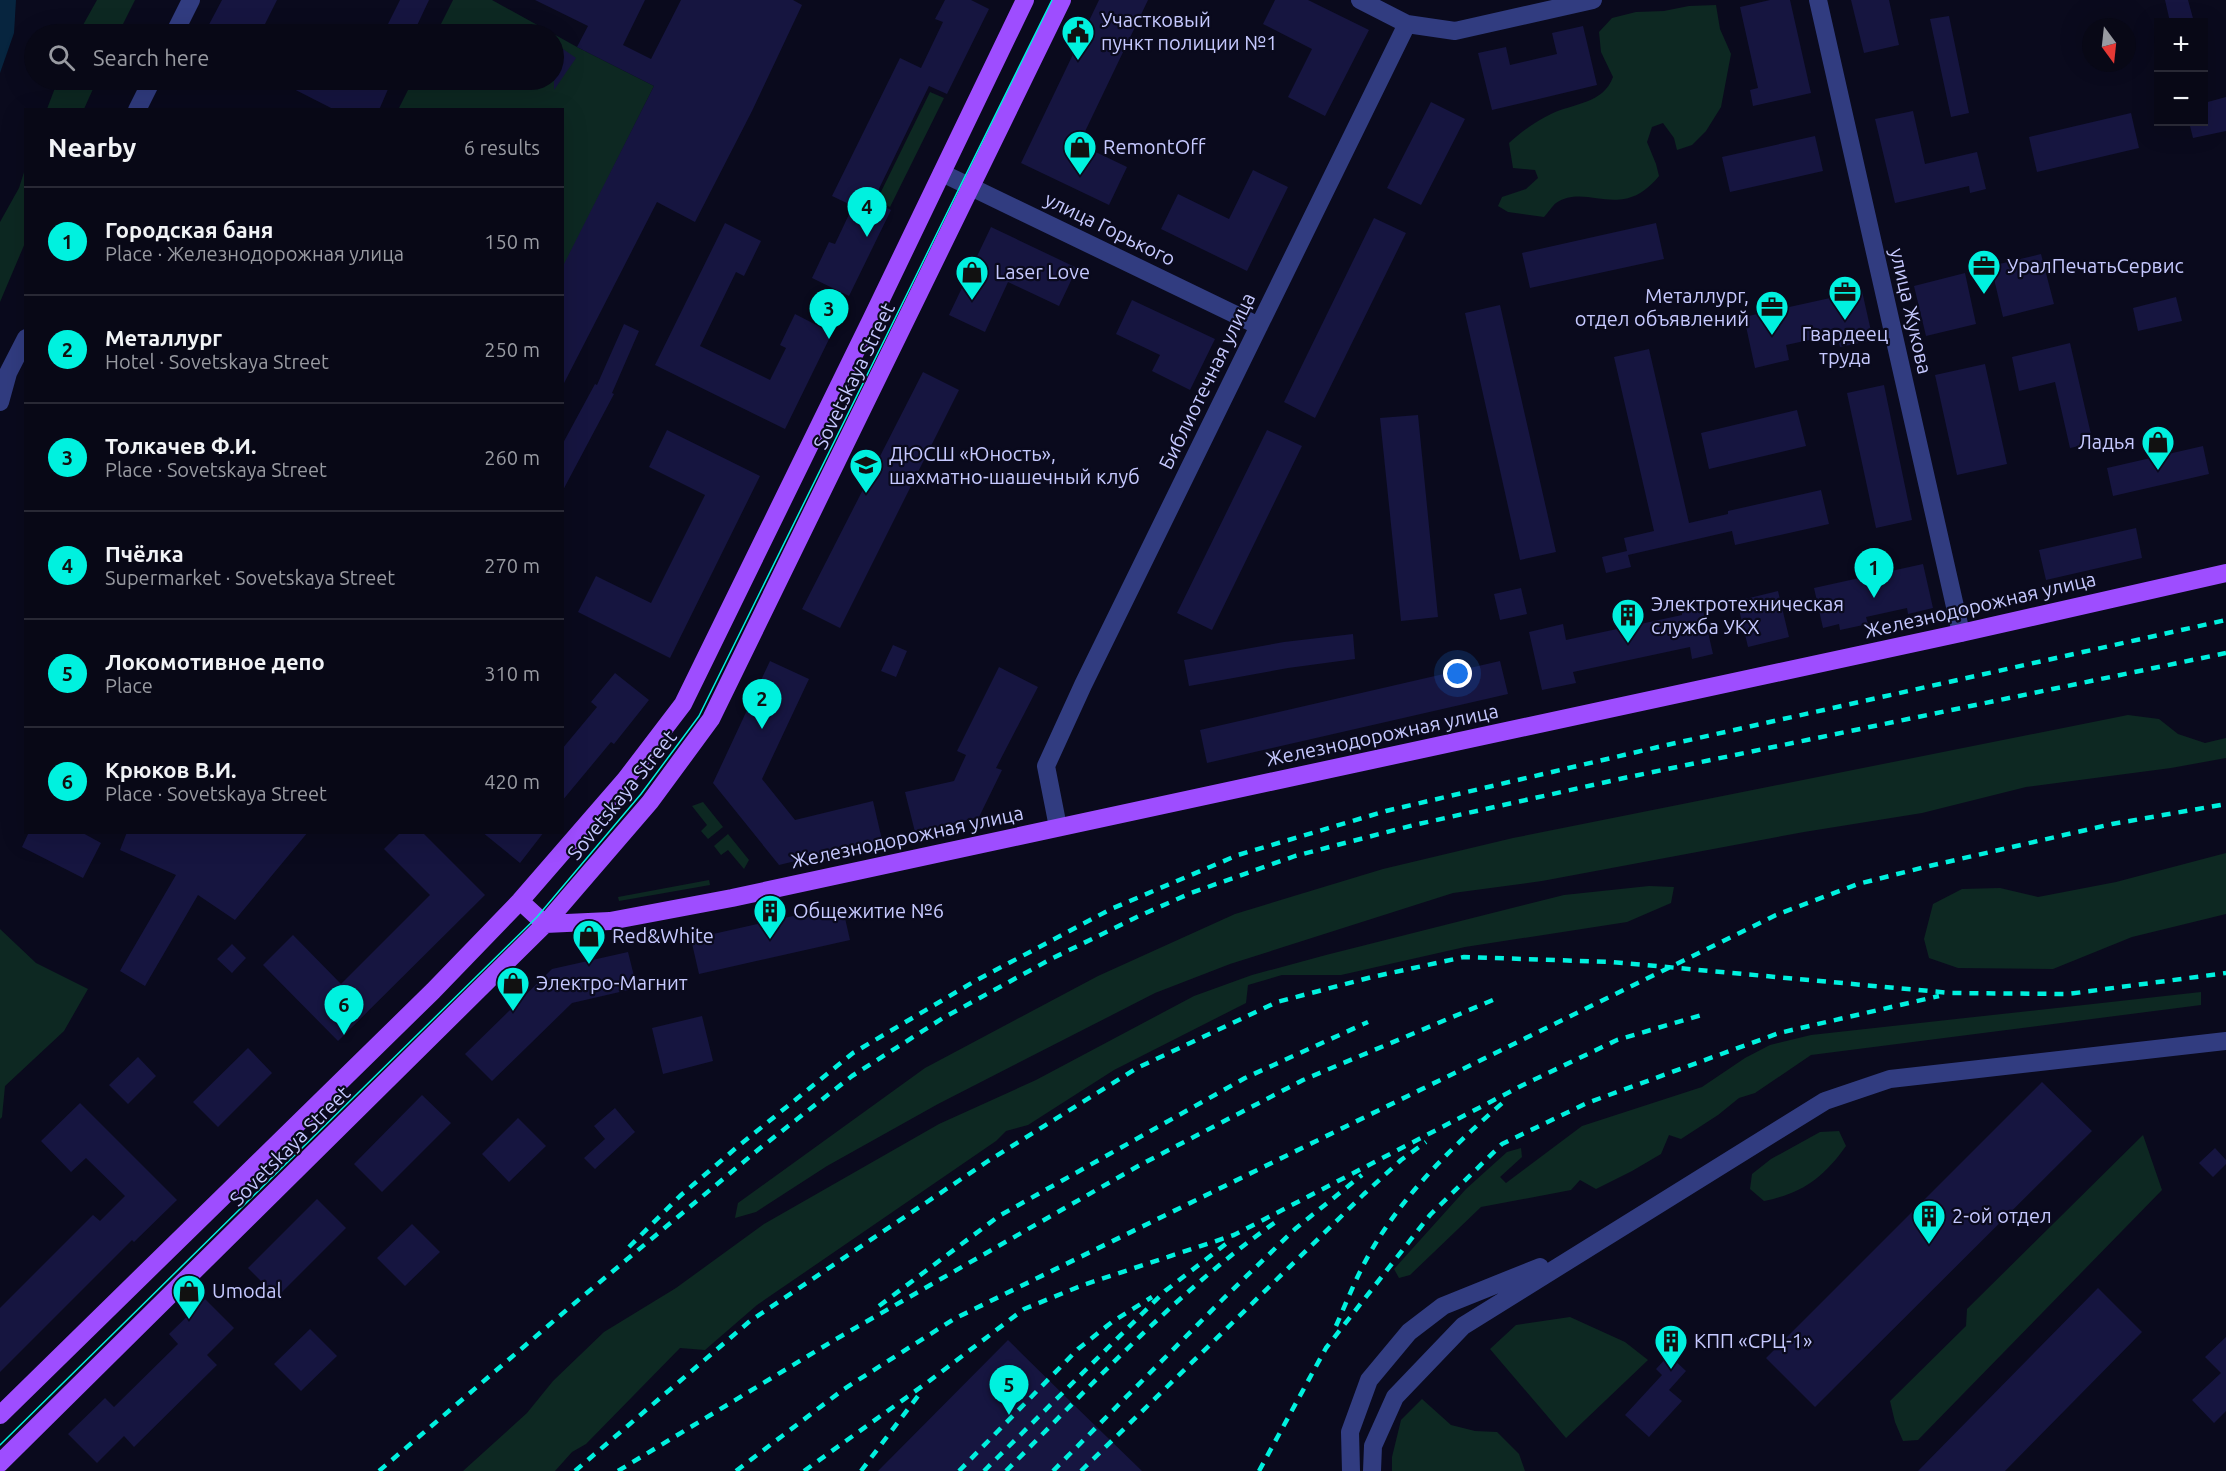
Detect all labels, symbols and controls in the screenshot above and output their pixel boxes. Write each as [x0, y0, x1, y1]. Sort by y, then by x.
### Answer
place label: Участковый пункт полиции №1 [1101, 8, 1277, 54]
public building icon: Участковый пункт полиции №1 [1060, 14, 1096, 61]
north arrow [2082, 18, 2136, 72]
map controls [2154, 18, 2208, 126]
button: + [2154, 18, 2208, 72]
search box [24, 24, 564, 90]
icon: search [45, 41, 78, 74]
text: Search here [93, 45, 209, 70]
button: − [2154, 72, 2208, 126]
shop icon: RemontOff [1062, 129, 1098, 176]
text: Nearby [48, 133, 136, 162]
place label: RemontOff [1103, 135, 1206, 158]
text: 6 results [464, 136, 540, 159]
street label: улица Горького [1041, 187, 1179, 270]
pin: 4 [848, 188, 886, 237]
text: Городская баня [105, 217, 273, 242]
text: 1 [62, 230, 73, 253]
text: 150 m [484, 230, 540, 253]
text: Place · Железнодорожная улица [105, 242, 404, 265]
street label: улица Жукова [1886, 246, 1937, 376]
office icon: УралПечатьСервис [1966, 248, 2002, 295]
shop icon: Laser Love [954, 254, 990, 301]
place label: УралПечатьСервис [2007, 254, 2184, 277]
place label: Laser Love [995, 260, 1090, 283]
office icon: Гвардеец труда [1827, 274, 1863, 321]
place label: Металлург, отдел объявлений [1575, 284, 1749, 330]
street label: Библиотечная улица [1154, 289, 1259, 473]
office icon: Металлург, отдел объявлений [1754, 289, 1790, 336]
pin: 3 [810, 290, 848, 339]
street label: Sovetskaya Street [808, 299, 899, 453]
place label: Гвардеец труда [1802, 322, 1889, 368]
text: Металлург [105, 325, 222, 350]
text: 2 [62, 338, 73, 361]
text: 250 m [484, 338, 540, 361]
text: Hotel · Sovetskaya Street [105, 350, 329, 373]
shop icon: Ладья [2140, 424, 2176, 471]
place label: Ладья [2078, 430, 2135, 453]
text: Толкачев Ф.И. [105, 433, 256, 458]
place label: ДЮСШ «Юность», шахматно-шашечный клуб [889, 442, 1140, 488]
text: 3 [62, 446, 73, 469]
text: 260 m [484, 446, 540, 469]
school or university icon: ДЮСШ «Юность», шахматно-шашечный клуб [848, 447, 884, 494]
text: Place · Sovetskaya Street [105, 458, 327, 481]
text: Пчёлка [105, 541, 184, 566]
pin: 1 [1854, 548, 1894, 598]
text: 4 [62, 554, 73, 577]
text: 270 m [484, 554, 540, 577]
text: Supermarket · Sovetskaya Street [105, 566, 395, 589]
street label: Железнодорожная улица [1862, 567, 2098, 642]
place label: Электротехническая служба УКХ [1651, 592, 1844, 638]
building icon: Электротехническая служба УКХ [1610, 597, 1646, 644]
text: Локомотивное депо [105, 649, 325, 674]
your location [1443, 659, 1472, 688]
text: 5 [62, 662, 73, 685]
text: 310 m [484, 662, 540, 685]
text: Place [105, 674, 153, 697]
pin: 2 [742, 680, 782, 729]
street label: Железнодорожная улица [1264, 699, 1500, 770]
street label: Sovetskaya Street [562, 725, 681, 864]
text: Крюков В.И. [105, 757, 236, 782]
text: 6 [62, 770, 73, 793]
text: 420 m [484, 770, 540, 793]
text: Place · Sovetskaya Street [105, 782, 327, 805]
street label: Железнодорожная улица [789, 801, 1025, 872]
building icon: Общежитие №6 [752, 893, 788, 940]
place label: Общежитие №6 [793, 899, 944, 922]
shop icon: Red&White [571, 918, 607, 965]
place label: Red&White [612, 924, 714, 947]
shop icon: Электро-Магнит [495, 965, 531, 1012]
place label: Электро-Магнит [536, 971, 688, 994]
pin: 6 [324, 986, 364, 1035]
street label: Sovetskaya Street [225, 1081, 354, 1210]
building icon: 2-ой отдел [1911, 1198, 1947, 1245]
place label: 2-ой отдел [1952, 1204, 2052, 1227]
shop icon: Umodal [171, 1273, 207, 1320]
place label: Umodal [212, 1279, 282, 1302]
building icon: КПП «СРЦ-1» [1653, 1323, 1689, 1370]
place label: КПП «СРЦ-1» [1694, 1329, 1812, 1352]
pin: 5 [990, 1366, 1028, 1415]

